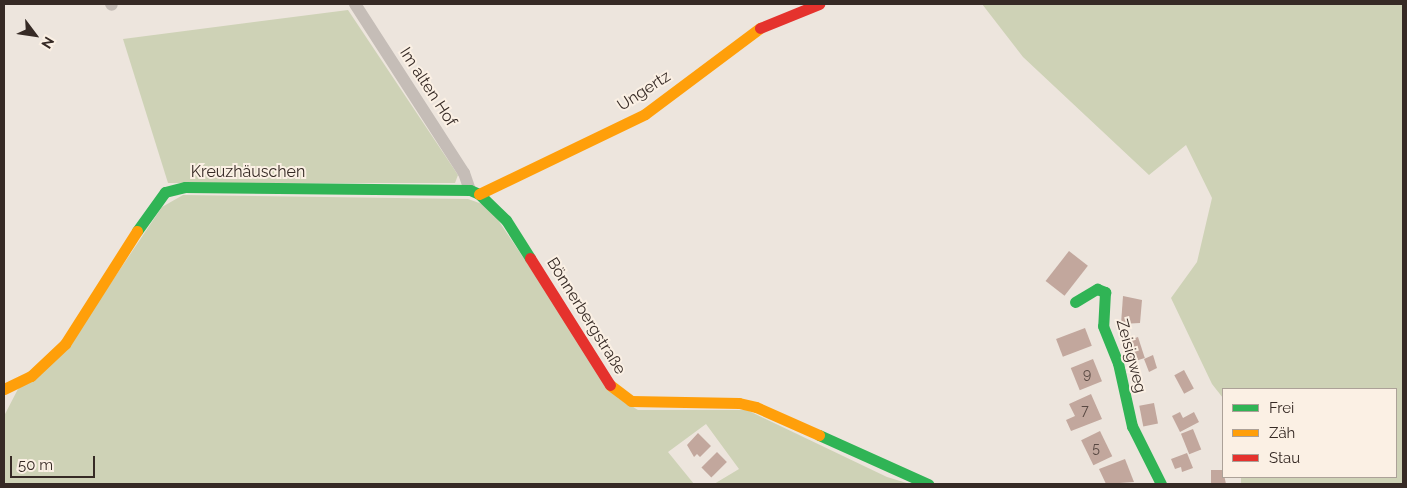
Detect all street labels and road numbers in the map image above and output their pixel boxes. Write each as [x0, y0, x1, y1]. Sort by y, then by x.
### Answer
street label: Im alten Hof [395, 44, 461, 130]
street label: Ungertz [614, 67, 674, 115]
street label: Kreuzhäuschen [191, 162, 305, 182]
street label: Bönnerbergstraße [542, 254, 630, 378]
street label: Zeisigweg [1112, 317, 1150, 395]

